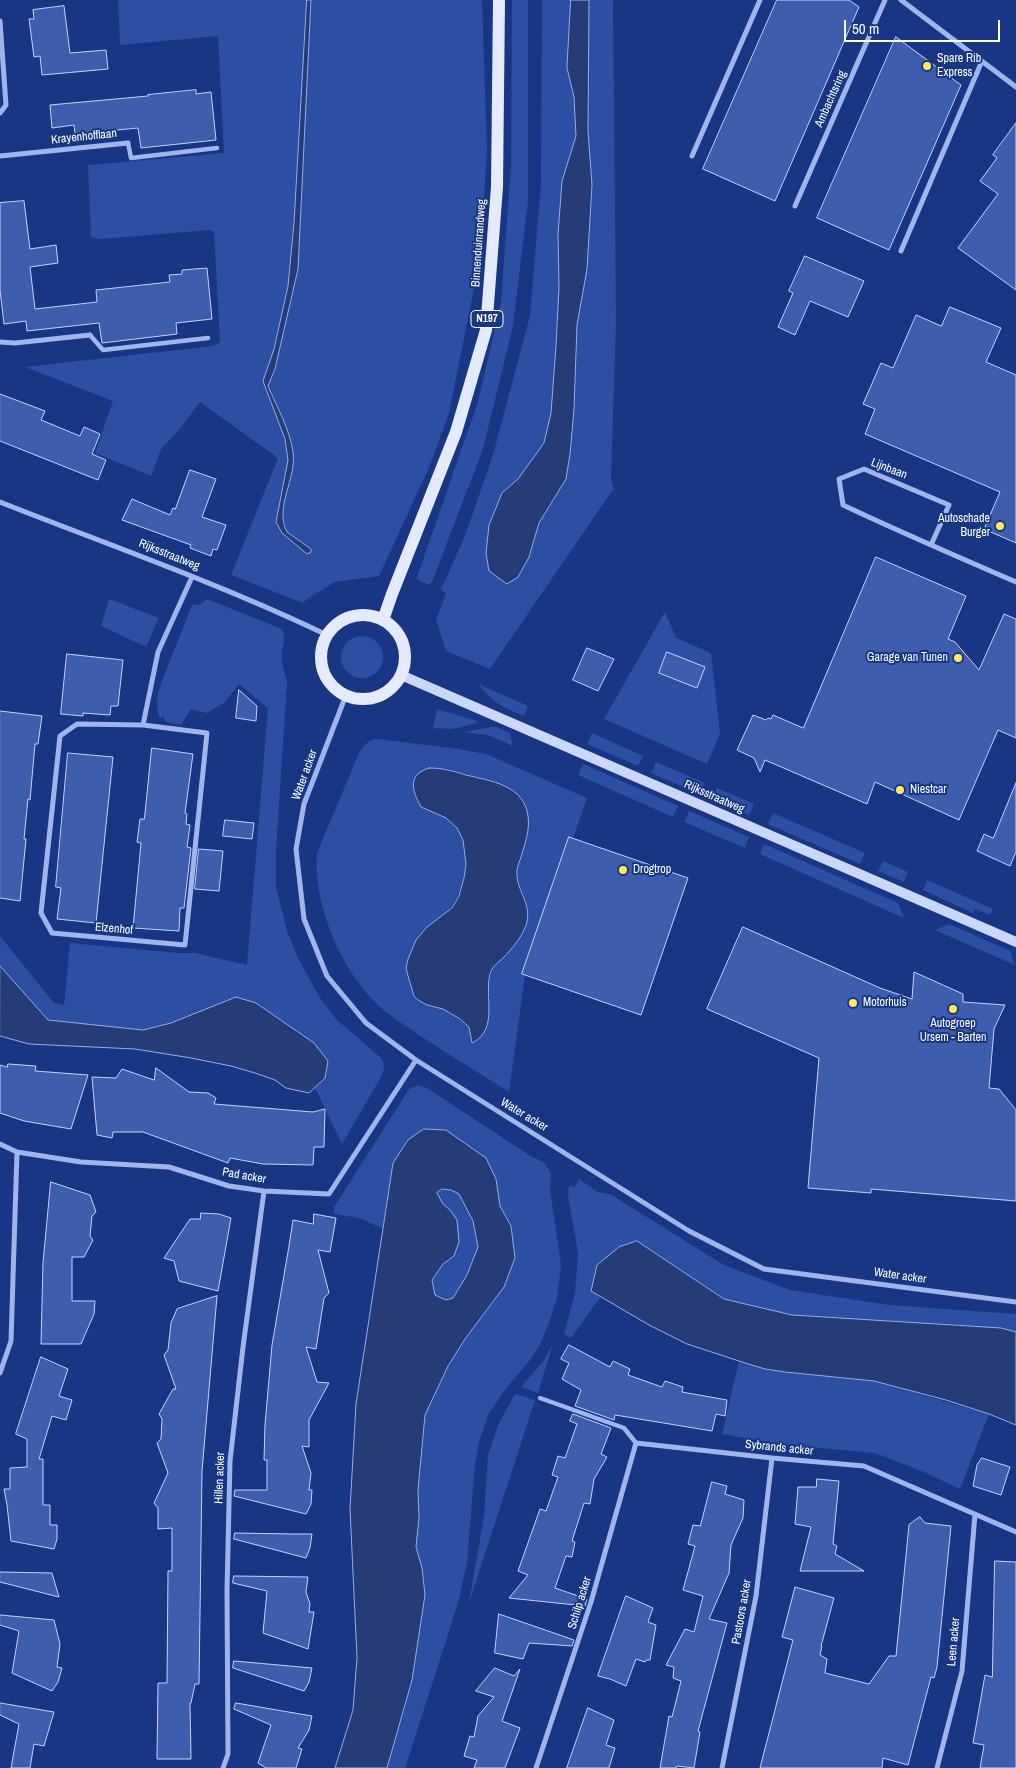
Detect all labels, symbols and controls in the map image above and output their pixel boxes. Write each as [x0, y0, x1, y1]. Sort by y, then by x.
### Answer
scale bar [846, 10, 1002, 42]
text: 50 m [852, 18, 879, 39]
place label: Spare Rib Express [937, 52, 981, 80]
marker: Spare Rib Express [921, 60, 933, 72]
street label: Ambachtsring [812, 68, 850, 130]
street label: Krayenhofflaan [50, 126, 118, 148]
street label: Binnenduinrandweg [469, 199, 489, 287]
road number: N197 [471, 310, 503, 328]
street label: Lijnbaan [869, 456, 909, 482]
place label: Autoschade Burger [938, 512, 990, 540]
marker: Autoschade Burger [994, 520, 1006, 532]
street label: Rijksstraatweg [136, 536, 202, 574]
place label: Garage van Tunen [867, 651, 948, 665]
marker: Garage van Tunen [952, 652, 964, 664]
street label: Water acker [289, 748, 321, 802]
street label: Rijksstraatweg [682, 777, 746, 817]
place label: Niestcar [910, 783, 947, 797]
marker: Niestcar [894, 784, 906, 796]
place label: Drogtrop [633, 863, 671, 877]
marker: Drogtrop [617, 864, 629, 876]
street label: Elzenhof [94, 920, 134, 938]
place label: Motorhuis [863, 996, 907, 1010]
marker: Motorhuis [847, 997, 859, 1009]
marker: Autogroep Ursem - Barten [947, 1003, 959, 1015]
place label: Autogroep Ursem - Barten [920, 1017, 986, 1045]
street label: Water acker [498, 1095, 550, 1135]
street label: Pad acker [221, 1165, 267, 1187]
street label: Water acker [873, 1265, 927, 1287]
street label: Sybrands acker [744, 1437, 814, 1459]
street label: Hillen acker [212, 1452, 228, 1504]
street label: Schilp acker [565, 1575, 595, 1631]
street label: Pastoors acker [729, 1578, 755, 1646]
street label: Leen acker [945, 1617, 963, 1667]

